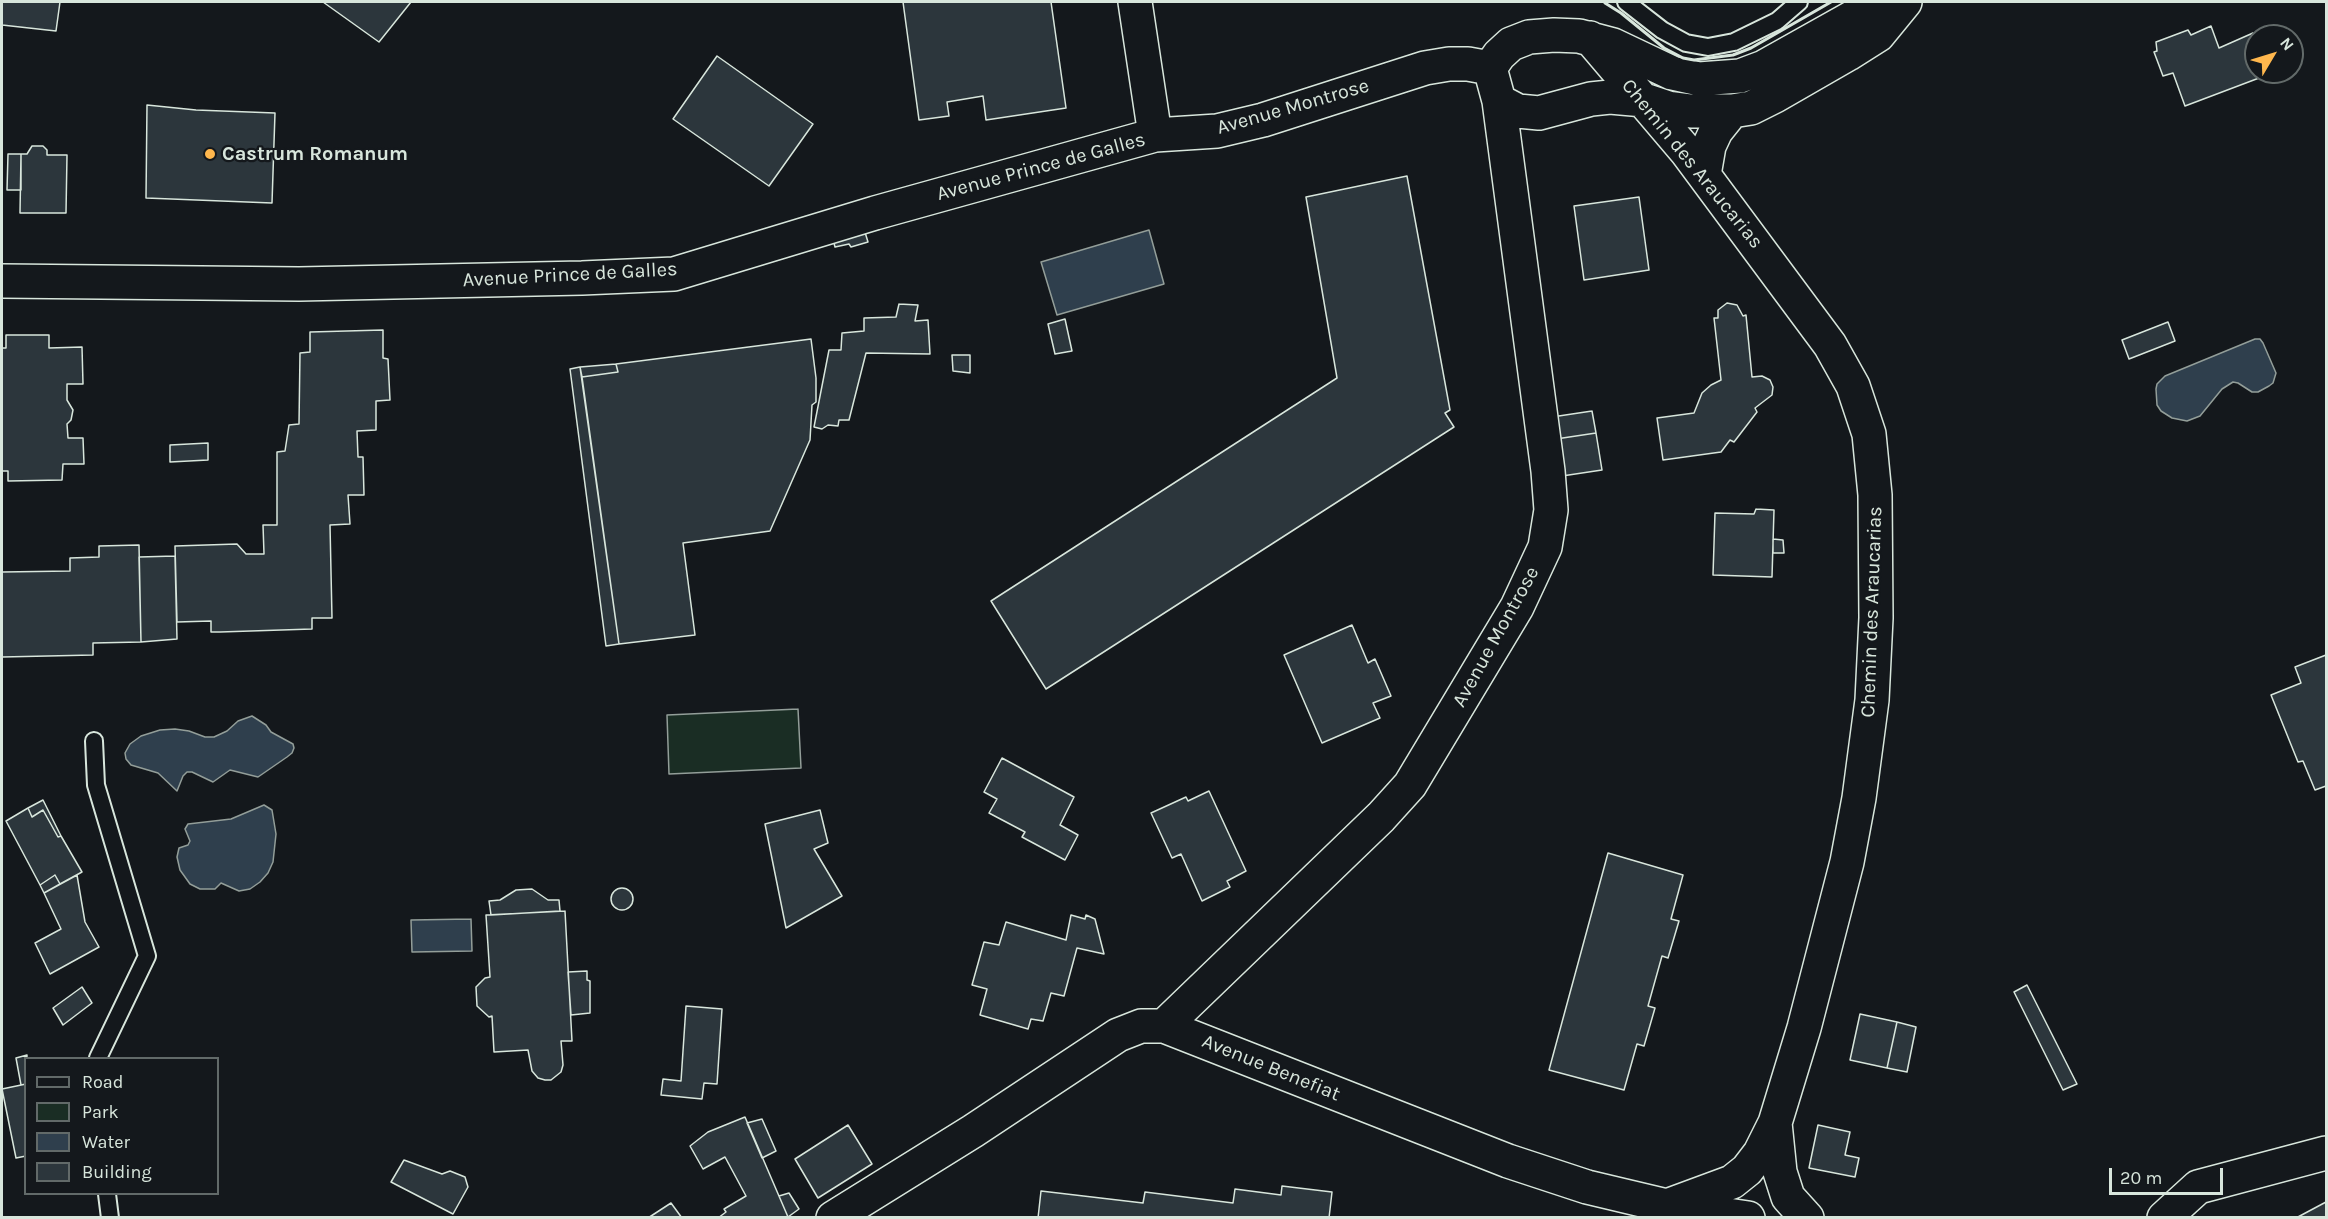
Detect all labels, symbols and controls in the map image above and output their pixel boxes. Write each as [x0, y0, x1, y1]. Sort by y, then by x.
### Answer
north arrow [2244, 24, 2304, 84]
text: N [2276, 33, 2298, 54]
street label: Avenue Montrose [1214, 74, 1372, 140]
street label: Chemin des Araucarias [1616, 74, 1768, 254]
street label: Avenue Prince de Galles [934, 128, 1148, 206]
place label: Castrum Romanum [222, 142, 408, 166]
marker: Castrum Romanum [203, 147, 217, 161]
street label: Avenue Prince de Galles [462, 257, 678, 293]
street label: Chemin des Araucarias [1856, 506, 1888, 718]
street label: Avenue Montrose [1447, 563, 1545, 711]
street label: Avenue Benefiat [1198, 1029, 1344, 1107]
legend [24, 1057, 219, 1195]
text: Road [82, 1071, 123, 1093]
text: Park [82, 1101, 119, 1123]
text: Water [82, 1131, 130, 1153]
scale bar [2112, 1156, 2226, 1194]
text: Building [82, 1161, 152, 1183]
text: 20 m [2120, 1167, 2162, 1189]

